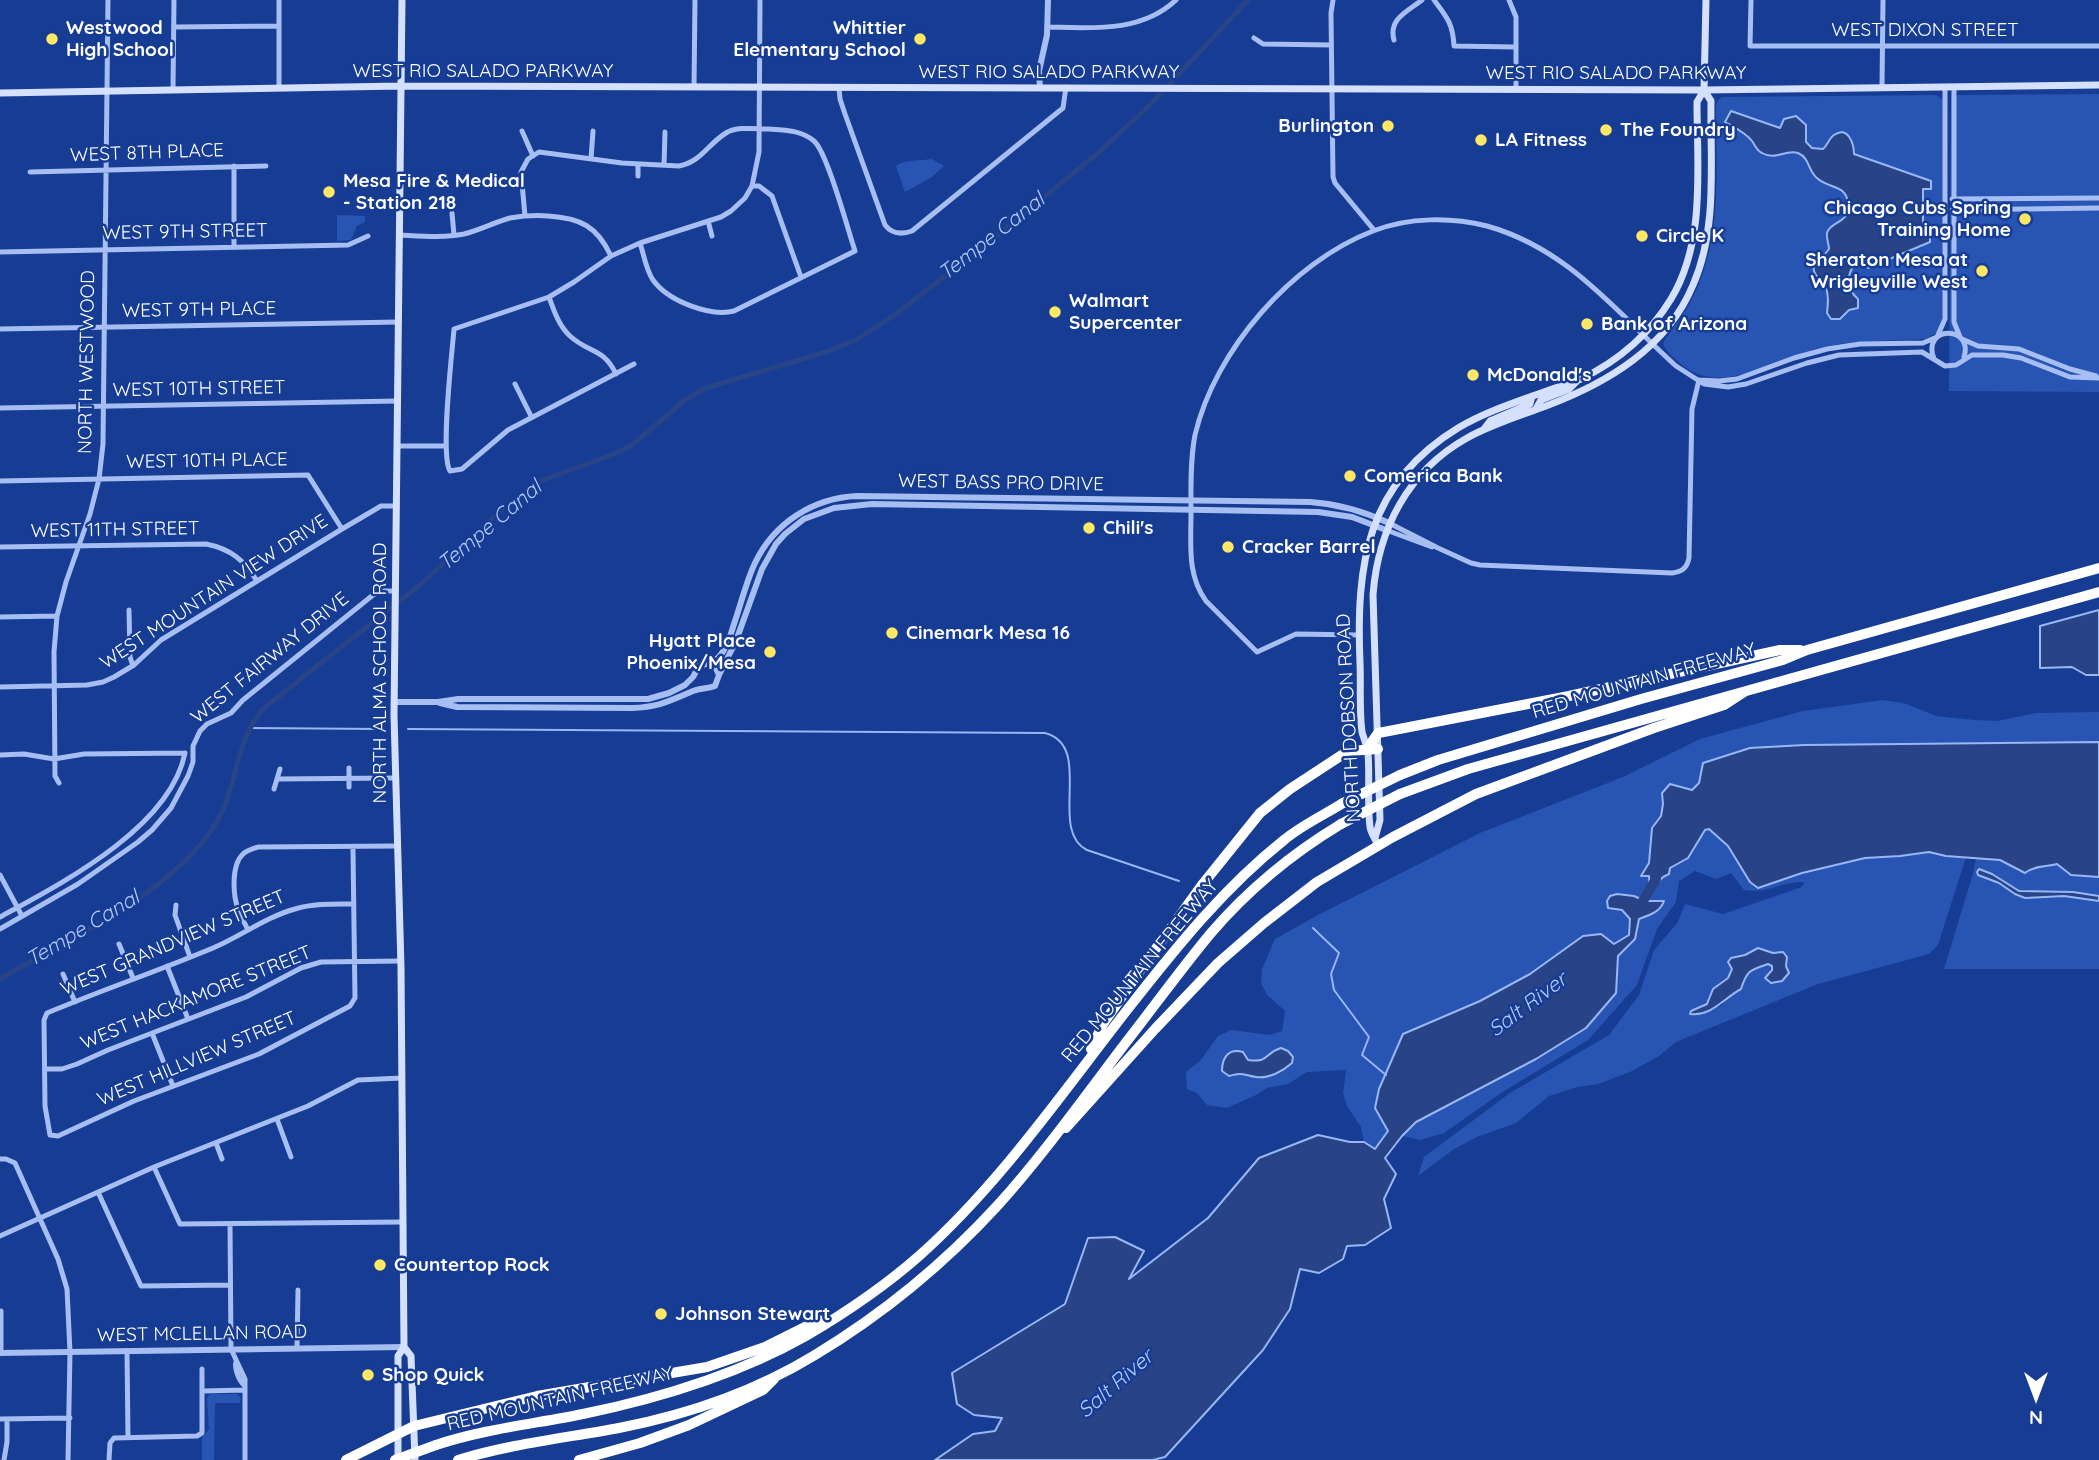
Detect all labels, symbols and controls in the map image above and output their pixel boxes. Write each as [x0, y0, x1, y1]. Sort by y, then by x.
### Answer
place label: Westwood High School [66, 17, 174, 61]
place label: Whittier Elementary School [733, 17, 906, 61]
street label: WEST DIXON STREET [1831, 19, 2019, 41]
marker: Westwood High School [44, 31, 60, 47]
marker: Whittier Elementary School [912, 31, 928, 47]
street label: WEST RIO SALADO PARKWAY [353, 60, 613, 82]
street label: WEST RIO SALADO PARKWAY [919, 61, 1179, 83]
street label: WEST RIO SALADO PARKWAY [1486, 62, 1746, 84]
place label: Burlington [1278, 115, 1374, 137]
marker: Burlington [1380, 118, 1396, 134]
place label: The Foundry [1620, 119, 1736, 141]
marker: The Foundry [1598, 122, 1614, 138]
place label: LA Fitness [1495, 129, 1587, 151]
marker: LA Fitness [1473, 132, 1489, 148]
street label: WEST 8TH PLACE [70, 139, 224, 167]
place label: Mesa Fire & Medical - Station 218 [343, 170, 525, 214]
marker: Mesa Fire & Medical - Station 218 [321, 184, 337, 200]
water label: Tempe Canal [934, 188, 1050, 286]
place label: Chicago Cubs Spring Training Home [1824, 197, 2011, 241]
marker: Chicago Cubs Spring Training Home [2017, 211, 2033, 227]
street label: WEST 9TH STREET [102, 219, 268, 245]
place label: Circle K [1656, 225, 1724, 247]
marker: Circle K [1634, 228, 1650, 244]
place label: Sheraton Mesa at Wrigleyville West [1805, 249, 1968, 293]
marker: Sheraton Mesa at Wrigleyville West [1974, 263, 1990, 279]
street label: NORTH WESTWOOD [74, 270, 100, 454]
place label: Walmart Supercenter [1069, 290, 1182, 334]
street label: WEST 9TH PLACE [122, 297, 276, 323]
marker: Walmart Supercenter [1047, 304, 1063, 320]
place label: Bank of Arizona [1601, 313, 1747, 335]
marker: Bank of Arizona [1579, 316, 1595, 332]
place label: McDonald's [1487, 364, 1591, 386]
marker: McDonald's [1465, 367, 1481, 383]
street label: WEST 10TH STREET [112, 376, 286, 402]
street label: WEST 10TH PLACE [126, 448, 288, 474]
place label: Comerica Bank [1364, 465, 1503, 487]
marker: Comerica Bank [1342, 468, 1358, 484]
street label: WEST BASS PRO DRIVE [898, 470, 1104, 496]
water label: Tempe Canal [433, 475, 547, 577]
street label: WEST MOUNTAIN VIEW DRIVE [96, 510, 332, 674]
street label: WEST 11TH STREET [30, 517, 200, 543]
place label: Chili's [1103, 517, 1153, 539]
marker: Chili's [1081, 520, 1097, 536]
place label: Cracker Barrel [1242, 536, 1376, 558]
marker: Cracker Barrel [1220, 539, 1236, 555]
street label: NORTH ALMA SCHOOL ROAD [369, 543, 391, 803]
street label: WEST FAIRWAY DRIVE [187, 587, 353, 729]
street label: NORTH DOBSON ROAD [1332, 613, 1366, 823]
place label: Cinemark Mesa 16 [906, 622, 1070, 644]
marker: Cinemark Mesa 16 [884, 625, 900, 641]
place label: Hyatt Place Phoenix/Mesa [626, 630, 756, 674]
street label: RED MOUNTAIN FREEWAY [1529, 638, 1759, 724]
marker: Hyatt Place Phoenix/Mesa [762, 644, 778, 660]
street label: RED MOUNTAIN FREEWAY [1057, 875, 1223, 1067]
water label: Tempe Canal [22, 885, 144, 973]
street label: WEST GRANDVIEW STREET [57, 885, 289, 1001]
street label: WEST HACKAMORE STREET [77, 941, 315, 1055]
water label: Salt River [1484, 967, 1572, 1043]
street label: WEST HILLVIEW STREET [94, 1007, 300, 1111]
place label: Countertop Rock [394, 1254, 550, 1276]
marker: Countertop Rock [372, 1257, 388, 1273]
place label: Johnson Stewart [675, 1303, 830, 1325]
marker: Johnson Stewart [653, 1306, 669, 1322]
street label: WEST MCLELLAN ROAD [97, 1321, 307, 1347]
water label: Salt River [1073, 1344, 1159, 1424]
street label: RED MOUNTAIN FREEWAY [445, 1362, 675, 1436]
north arrow [2001, 1362, 2071, 1432]
place label: Shop Quick [382, 1364, 484, 1386]
marker: Shop Quick [360, 1367, 376, 1383]
text: N [2029, 1406, 2043, 1430]

